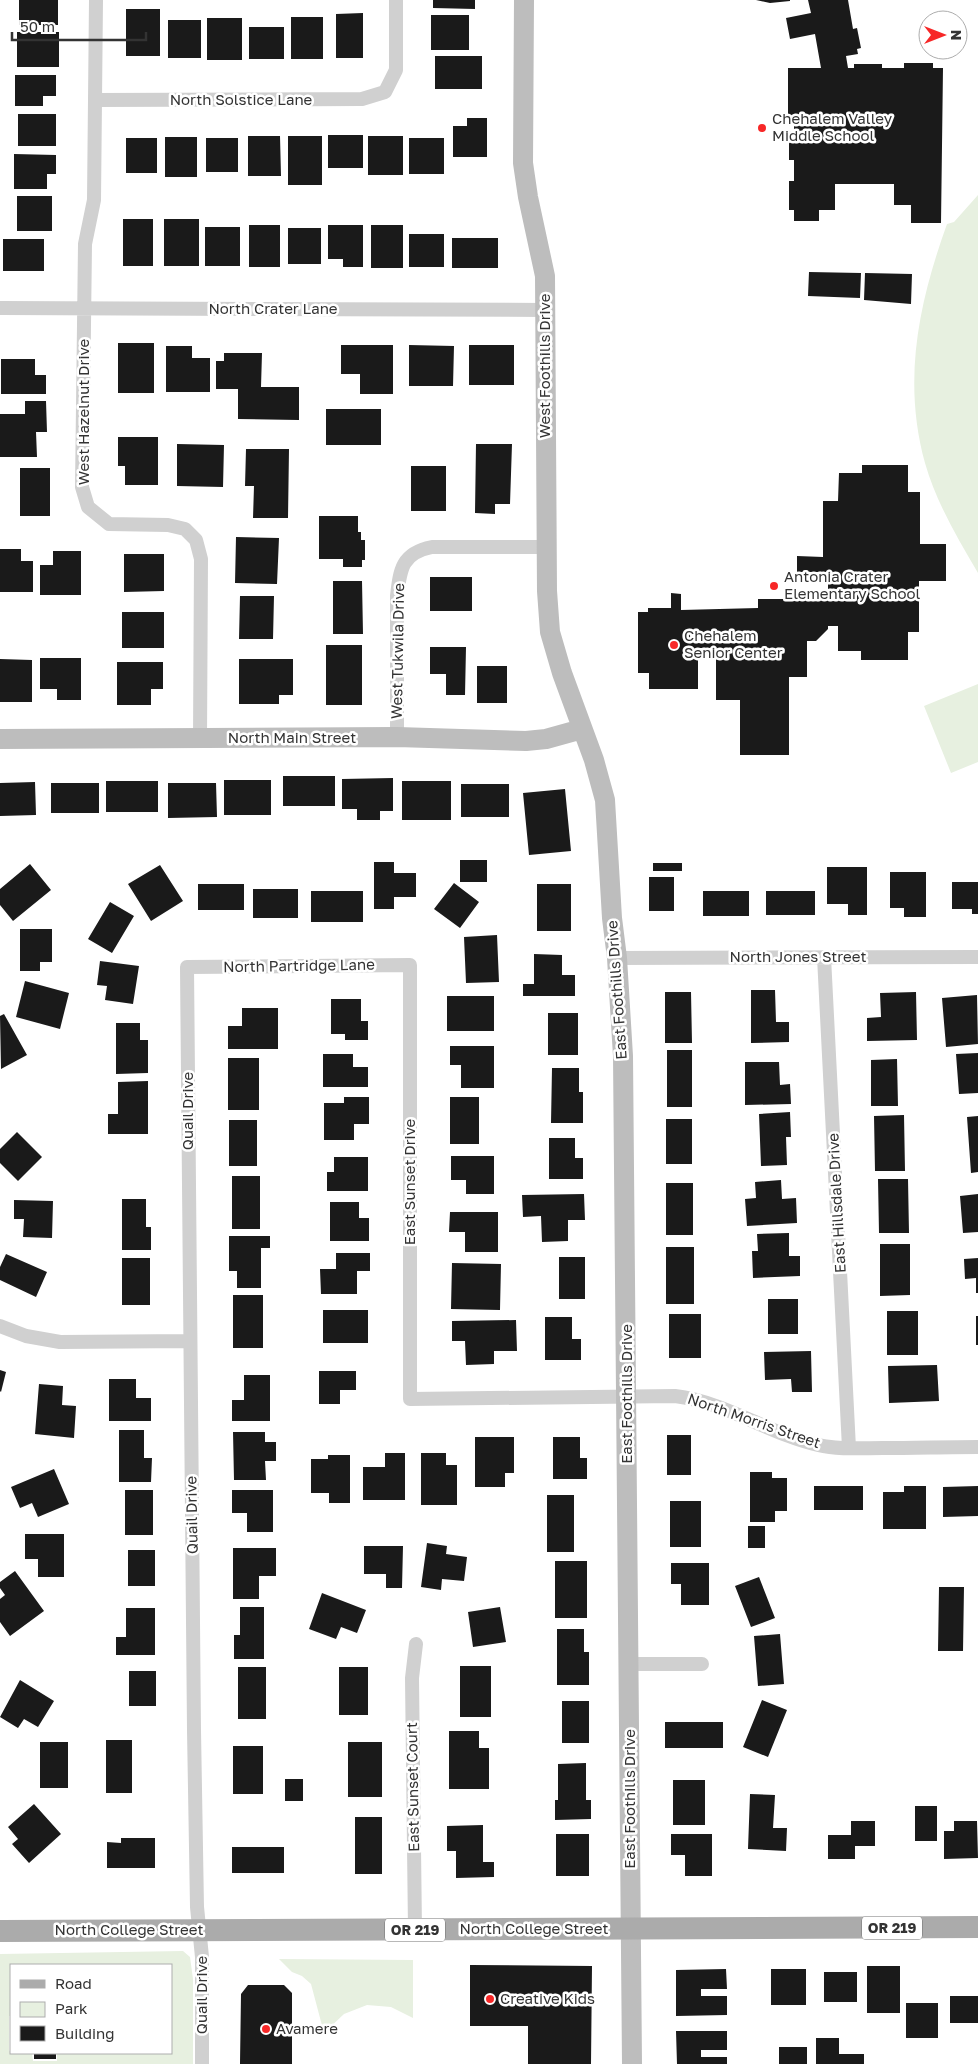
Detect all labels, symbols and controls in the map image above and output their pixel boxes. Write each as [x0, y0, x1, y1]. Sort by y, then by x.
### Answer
scale bar [12, 10, 146, 42]
north arrow [918, 10, 968, 60]
text: 50 m [20, 17, 55, 35]
text: N [948, 30, 965, 40]
street label: North Solstice Lane [170, 90, 313, 108]
place label: Chehalem Valley Middle School [772, 109, 893, 144]
marker: Chehalem Valley Middle School [756, 122, 768, 134]
street label: West Foothills Drive [535, 293, 553, 438]
street label: North Crater Lane [208, 299, 338, 317]
street label: West Hazelnut Drive [74, 338, 92, 485]
place label: Antonia Crater Elementary School [784, 567, 920, 602]
marker: Antonia Crater Elementary School [768, 580, 780, 592]
street label: West Tukwila Drive [387, 582, 407, 719]
place label: Chehalem Senior Center [684, 626, 783, 661]
marker: Chehalem Senior Center [668, 639, 680, 651]
street label: North Main Street [228, 728, 356, 746]
street label: East Foothills Drive [602, 919, 630, 1060]
street label: North Jones Street [730, 947, 866, 965]
street label: North Partridge Lane [223, 955, 375, 975]
street label: Quail Drive [178, 1072, 196, 1150]
street label: East Sunset Drive [400, 1118, 418, 1245]
street label: East Hillsdale Drive [823, 1132, 849, 1273]
street label: East Foothills Drive [617, 1324, 635, 1464]
street label: North Morris Street [686, 1389, 823, 1451]
street label: Quail Drive [181, 1475, 201, 1554]
street label: East Sunset Court [402, 1722, 422, 1852]
street label: East Foothills Drive [620, 1729, 638, 1869]
road number: OR 219 [862, 1916, 922, 1940]
road number: OR 219 [385, 1918, 445, 1942]
street label: North College Street [460, 1919, 608, 1937]
street label: North College Street [55, 1920, 203, 1938]
street label: Quail Drive [192, 1956, 210, 2034]
legend [10, 1964, 172, 2054]
text: Road [55, 1974, 92, 1992]
place label: Creative Kids [500, 1989, 595, 2007]
marker: Creative Kids [484, 1993, 496, 2005]
text: Park [55, 1999, 88, 2017]
place label: Avamere [276, 2019, 338, 2037]
marker: Avamere [260, 2023, 272, 2035]
text: Building [55, 2024, 115, 2042]

